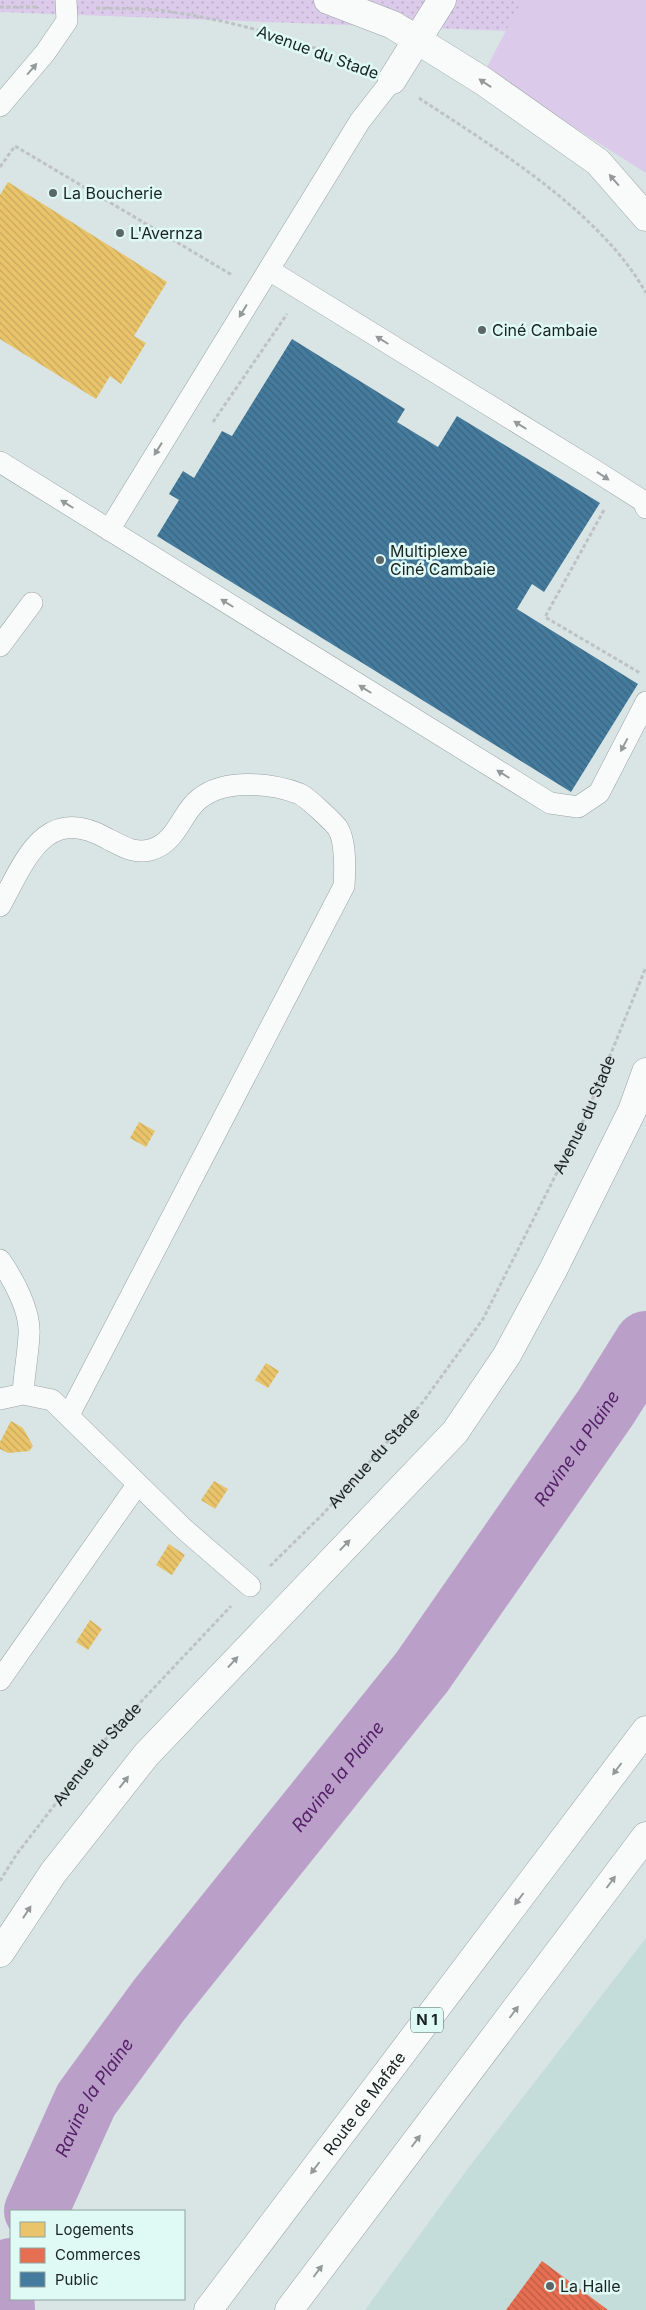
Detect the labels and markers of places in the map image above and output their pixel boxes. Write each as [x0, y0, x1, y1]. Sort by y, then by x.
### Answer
place label: La Boucherie [63, 183, 162, 203]
marker: La Boucherie [47, 187, 59, 199]
place label: L'Avernza [130, 223, 203, 243]
marker: L'Avernza [114, 227, 126, 239]
place label: Ciné Cambaie [492, 320, 598, 340]
marker: Ciné Cambaie [476, 324, 488, 336]
place label: Multiplexe Ciné Cambaie [390, 541, 496, 579]
marker: Multiplexe Ciné Cambaie [374, 554, 386, 566]
place label: La Halle [560, 2276, 620, 2296]
marker: La Halle [544, 2280, 556, 2292]

